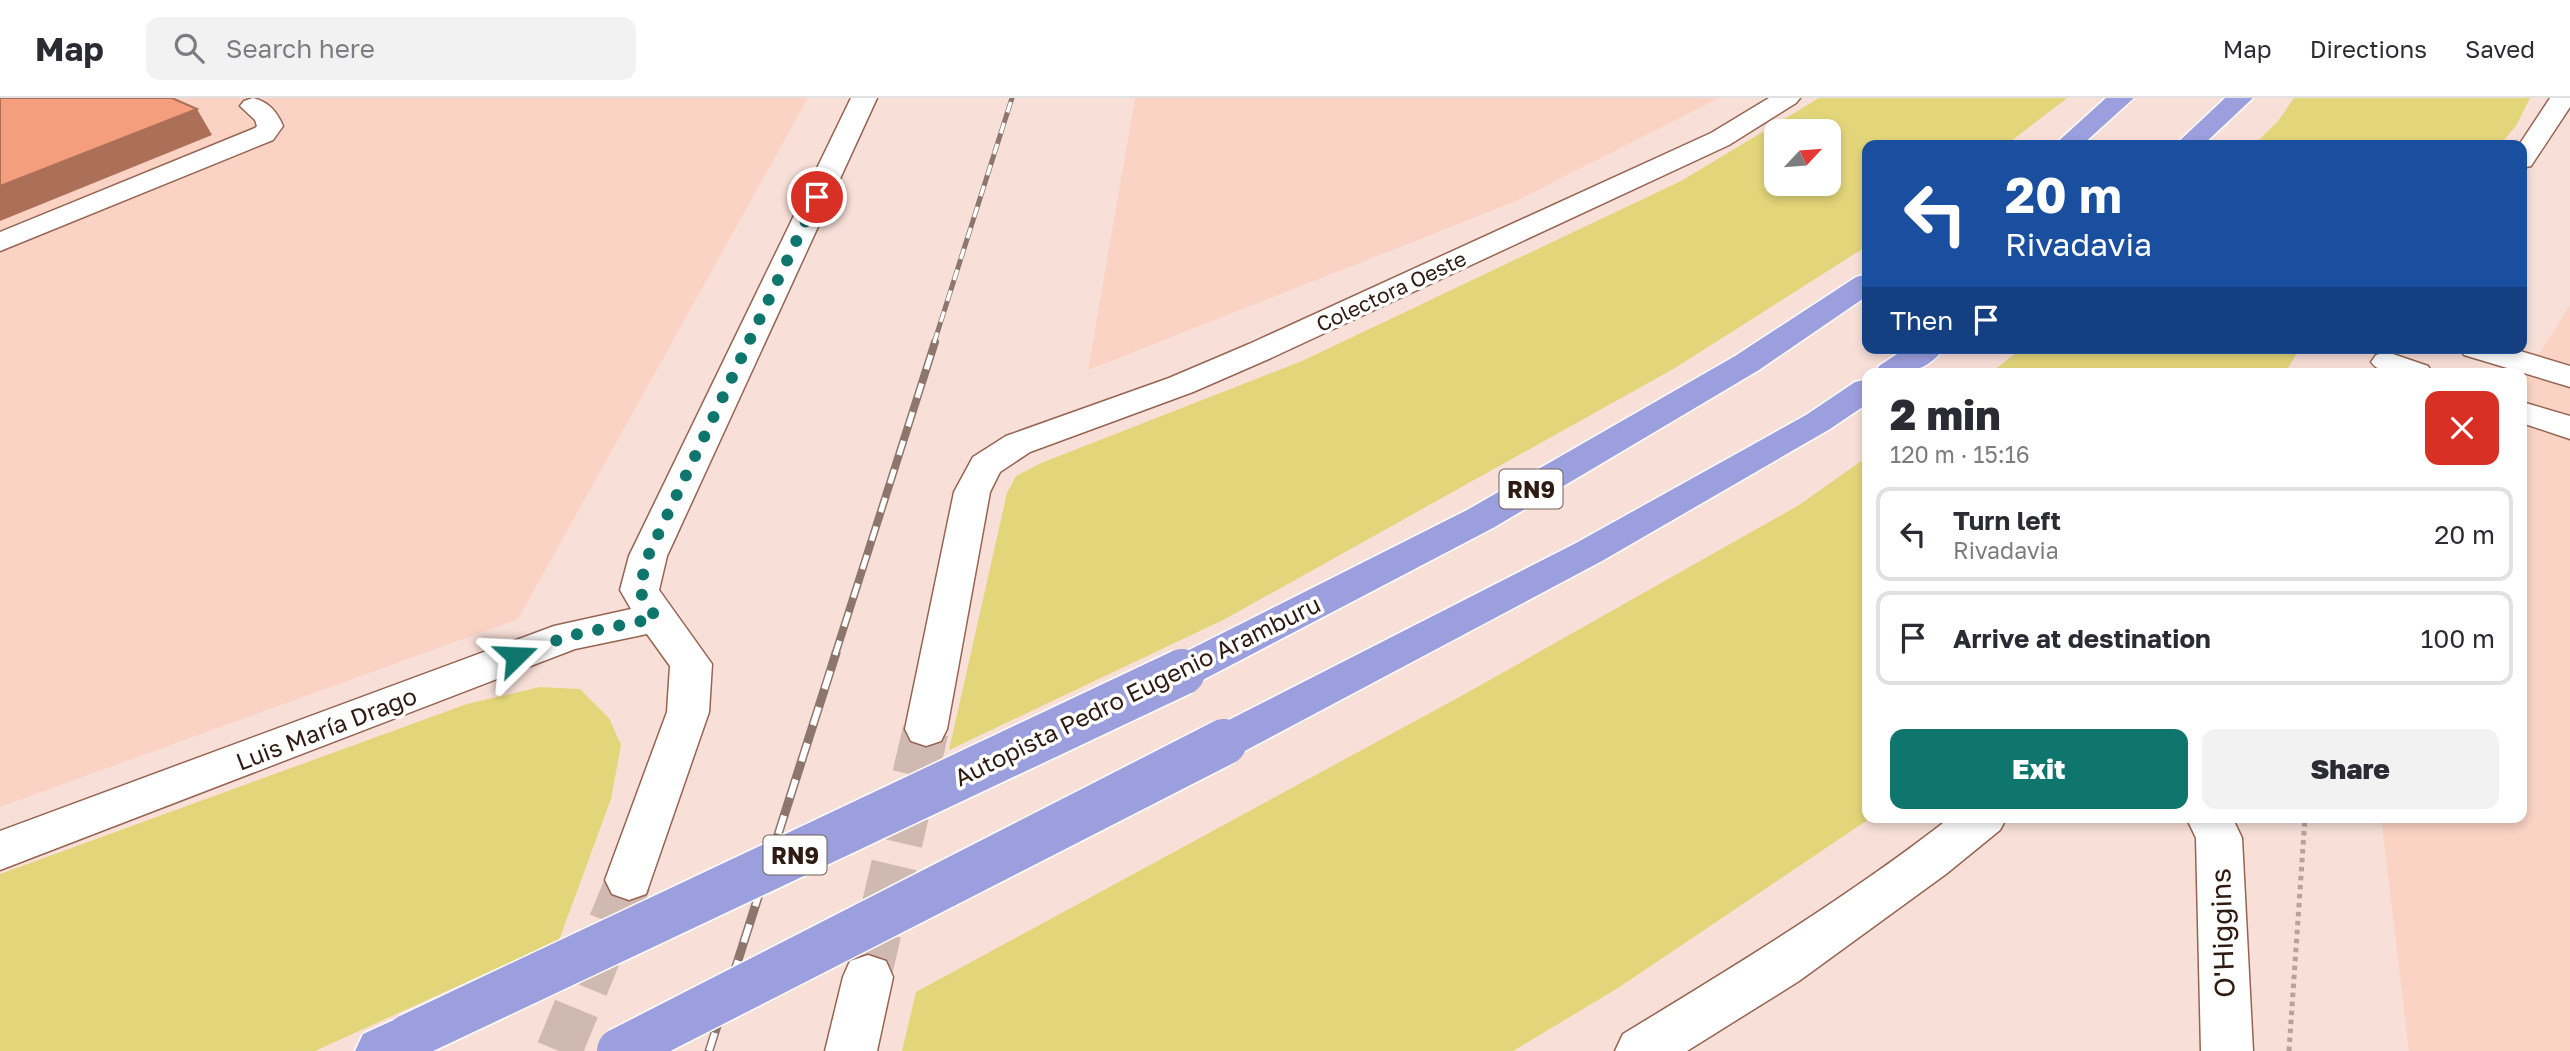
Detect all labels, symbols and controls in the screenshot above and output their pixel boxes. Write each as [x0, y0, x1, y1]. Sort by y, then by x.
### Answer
search box [146, 17, 636, 80]
text: Map [35, 29, 104, 68]
icon: search [170, 29, 208, 67]
text: Search here [226, 33, 375, 64]
text: Map [2223, 34, 2272, 63]
text: Directions [2310, 34, 2427, 63]
text: Saved [2465, 34, 2535, 63]
north arrow [1764, 119, 1841, 196]
map controls [1764, 119, 1841, 196]
text: 20 m [2005, 165, 2122, 224]
pin [787, 167, 847, 227]
icon: left [1890, 168, 1981, 259]
icon: arrive [798, 178, 836, 216]
text: Rivadavia [2005, 225, 2152, 263]
street label: Colectora Oeste [1312, 245, 1470, 337]
icon: arrive [1967, 301, 2005, 339]
text: Then [1890, 305, 1953, 336]
text: 2 min [1890, 389, 2001, 439]
button: close [2425, 391, 2499, 465]
text: 120 m · 15:16 [1890, 440, 2030, 468]
road number: RN9 [1500, 470, 1562, 508]
text: Turn left [1953, 505, 2061, 536]
icon: left [1894, 515, 1932, 553]
text: 20 m [2434, 519, 2495, 550]
text: Rivadavia [1953, 536, 2059, 564]
street label: Autopista Pedro Eugenio Aramburu [949, 589, 1325, 791]
position arrow [479, 619, 553, 693]
icon: arrive [1894, 619, 1932, 657]
text: Arrive at destination [1953, 623, 2211, 654]
text: 100 m [2421, 623, 2495, 654]
street label: Luis María Drago [232, 680, 420, 776]
button: Exit [1890, 729, 2188, 809]
button: Share [2202, 729, 2499, 809]
road number: RN9 [764, 835, 826, 874]
street label: O'Higgins [2203, 868, 2241, 998]

